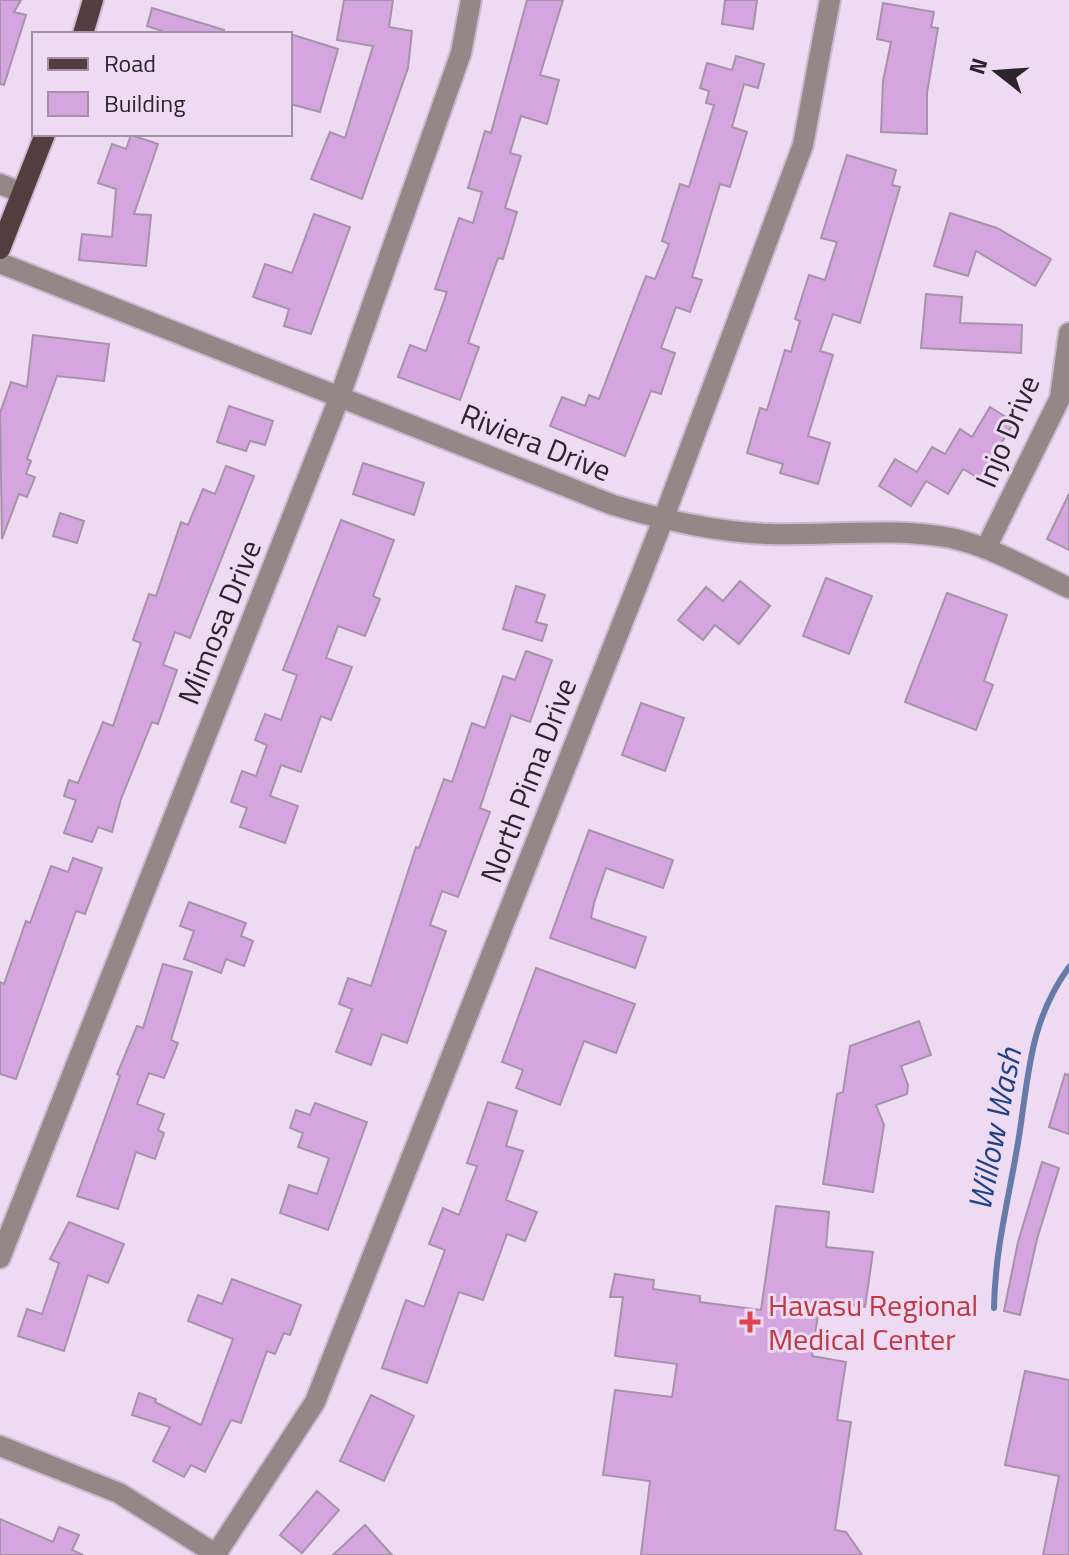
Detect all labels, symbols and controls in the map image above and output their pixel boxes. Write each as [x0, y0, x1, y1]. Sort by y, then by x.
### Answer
legend [32, 32, 292, 136]
north arrow [957, 32, 1037, 112]
text: Road [104, 45, 156, 81]
text: N [959, 54, 996, 78]
text: Building [104, 85, 186, 121]
street label: Injo Drive [963, 368, 1051, 494]
street label: Riviera Drive [454, 391, 618, 493]
street label: Mimosa Drive [165, 533, 273, 711]
street label: North Pima Drive [468, 671, 588, 889]
water label: Willow Wash [955, 1043, 1033, 1214]
place label: Havasu Regional Medical Center [768, 1282, 978, 1362]
marker: Havasu Regional Medical Center [739, 1311, 761, 1333]

